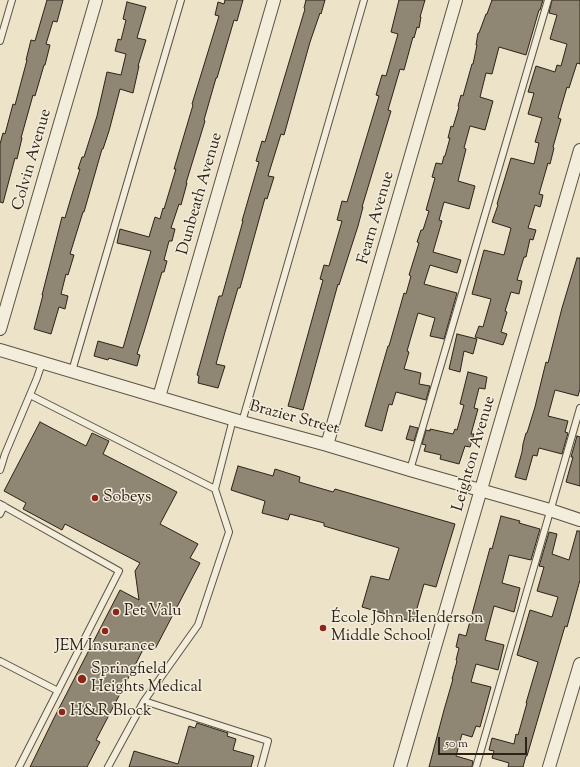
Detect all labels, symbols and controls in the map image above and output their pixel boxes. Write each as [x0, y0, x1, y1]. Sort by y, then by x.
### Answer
street label: Colvin Avenue [9, 107, 57, 213]
street label: Dunbeath Avenue [174, 131, 228, 257]
street label: Fearn Avenue [355, 169, 399, 267]
street label: Leighton Avenue [449, 394, 501, 514]
street label: Brazier Street [247, 398, 341, 440]
place label: Sobeys [103, 488, 151, 508]
marker: Sobeys [90, 493, 100, 503]
place label: Pet Valu [124, 602, 181, 622]
marker: Pet Valu [111, 607, 121, 617]
place label: École John Henderson Middle School [331, 609, 484, 647]
marker: École John Henderson Middle School [318, 623, 328, 633]
marker: JEM Insurance [100, 626, 110, 636]
place label: JEM Insurance [55, 637, 155, 657]
place label: Springfield Heights Medical [91, 660, 202, 698]
marker: Springfield Heights Medical [76, 673, 88, 685]
place label: H&R Block [70, 702, 152, 722]
marker: H&R Block [57, 707, 67, 717]
scale bar [440, 729, 529, 755]
text: 50 m [445, 735, 468, 753]

